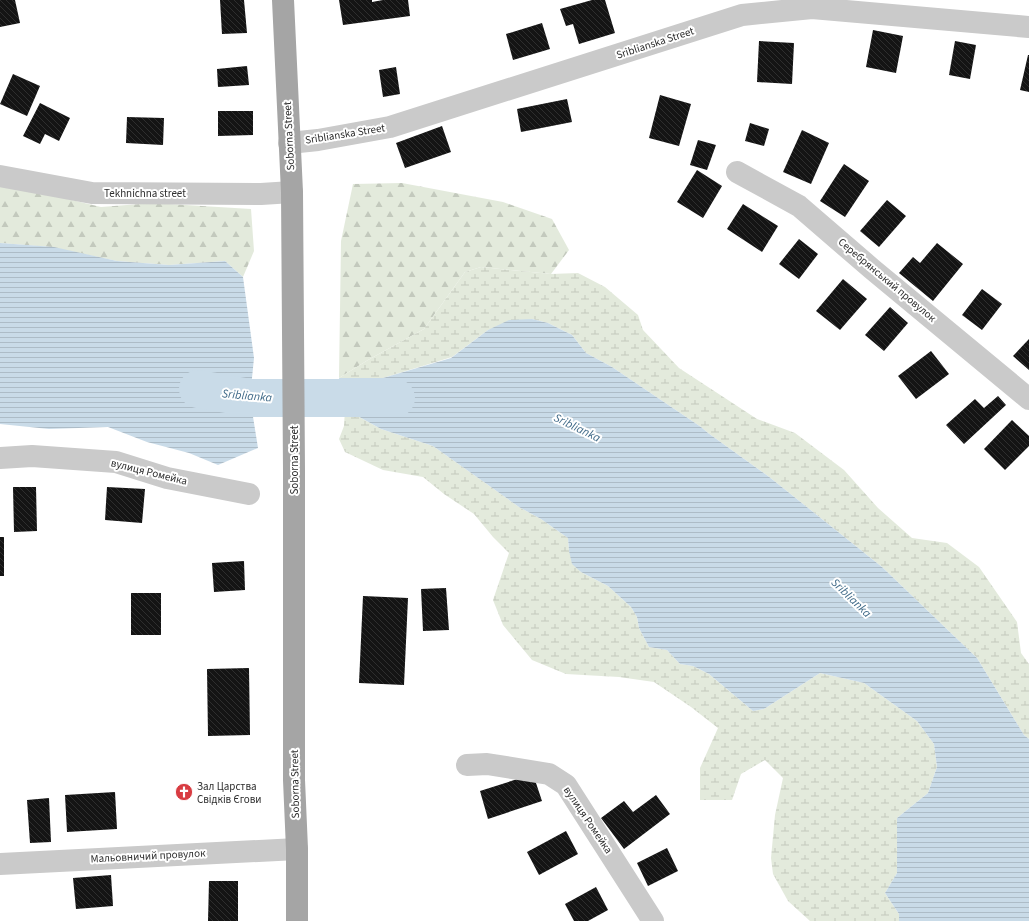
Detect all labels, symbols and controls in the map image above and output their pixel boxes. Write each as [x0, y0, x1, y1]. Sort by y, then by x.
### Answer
street label: Sriblianska Street [614, 23, 696, 63]
street label: Soborna Street [280, 101, 298, 171]
street label: Sriblianska Street [304, 120, 386, 148]
street label: Tekhnichna street [104, 186, 186, 201]
street label: Серебрянський провулок [835, 235, 940, 326]
water label: Sriblianka [221, 385, 273, 407]
water label: Sriblianka [551, 409, 604, 447]
street label: Soborna Street [287, 425, 302, 495]
street label: вулиця Ромейка [109, 455, 189, 489]
water label: Sriblianka [827, 575, 875, 622]
street label: Soborna Street [287, 749, 303, 819]
place label: Зал Царства Свідків Єгови [197, 779, 261, 807]
church icon: Зал Царства Свідків Єгови [174, 782, 194, 802]
street label: вулиця Ромейка [560, 783, 616, 857]
street label: Мальовничий провулок [90, 845, 206, 866]

